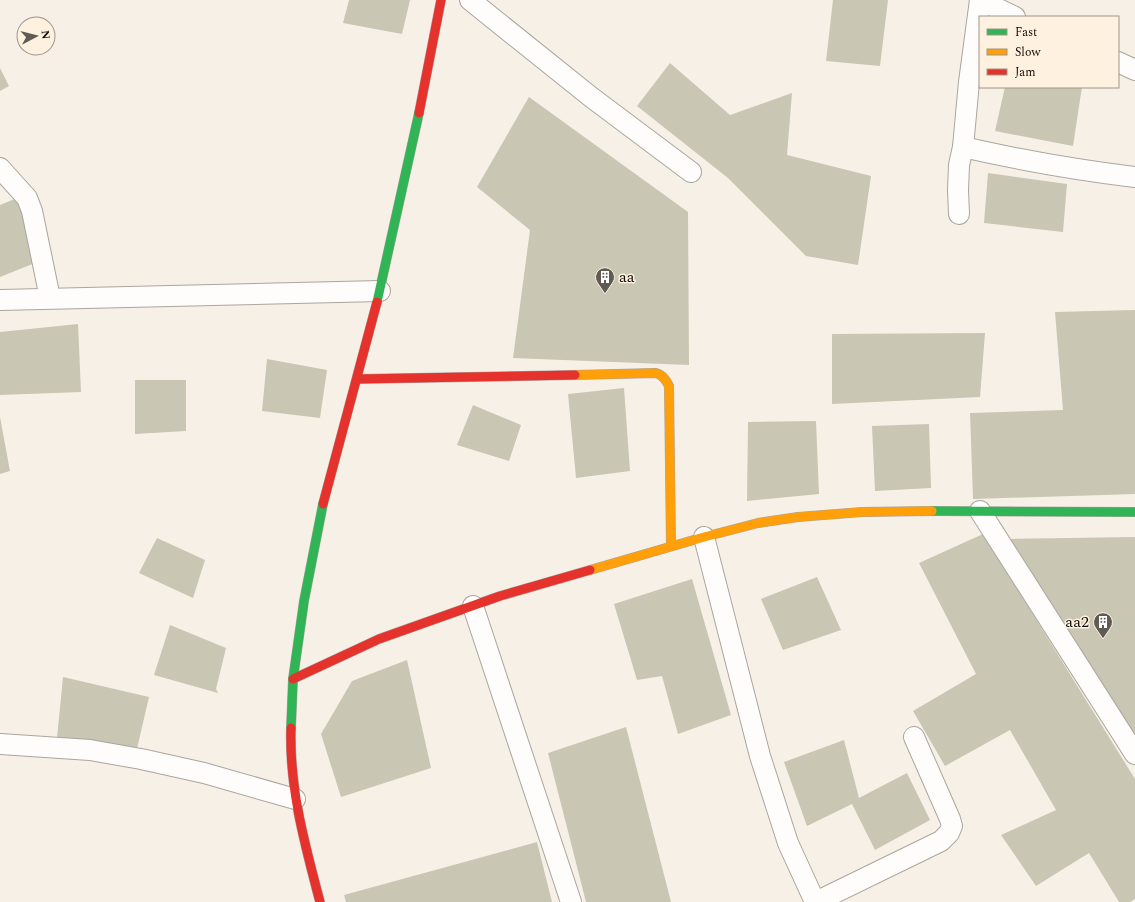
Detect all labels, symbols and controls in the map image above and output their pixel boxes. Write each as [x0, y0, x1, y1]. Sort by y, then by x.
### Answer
north arrow [16, 16, 56, 56]
legend [979, 16, 1119, 88]
text: Fast [1015, 23, 1037, 42]
text: N [36, 29, 54, 40]
text: Slow [1015, 43, 1041, 62]
text: Jam [1015, 63, 1036, 82]
place label: aa [619, 265, 635, 289]
building icon: aa [594, 266, 616, 294]
place label: aa2 [1065, 610, 1089, 634]
building icon: aa2 [1092, 611, 1114, 639]

